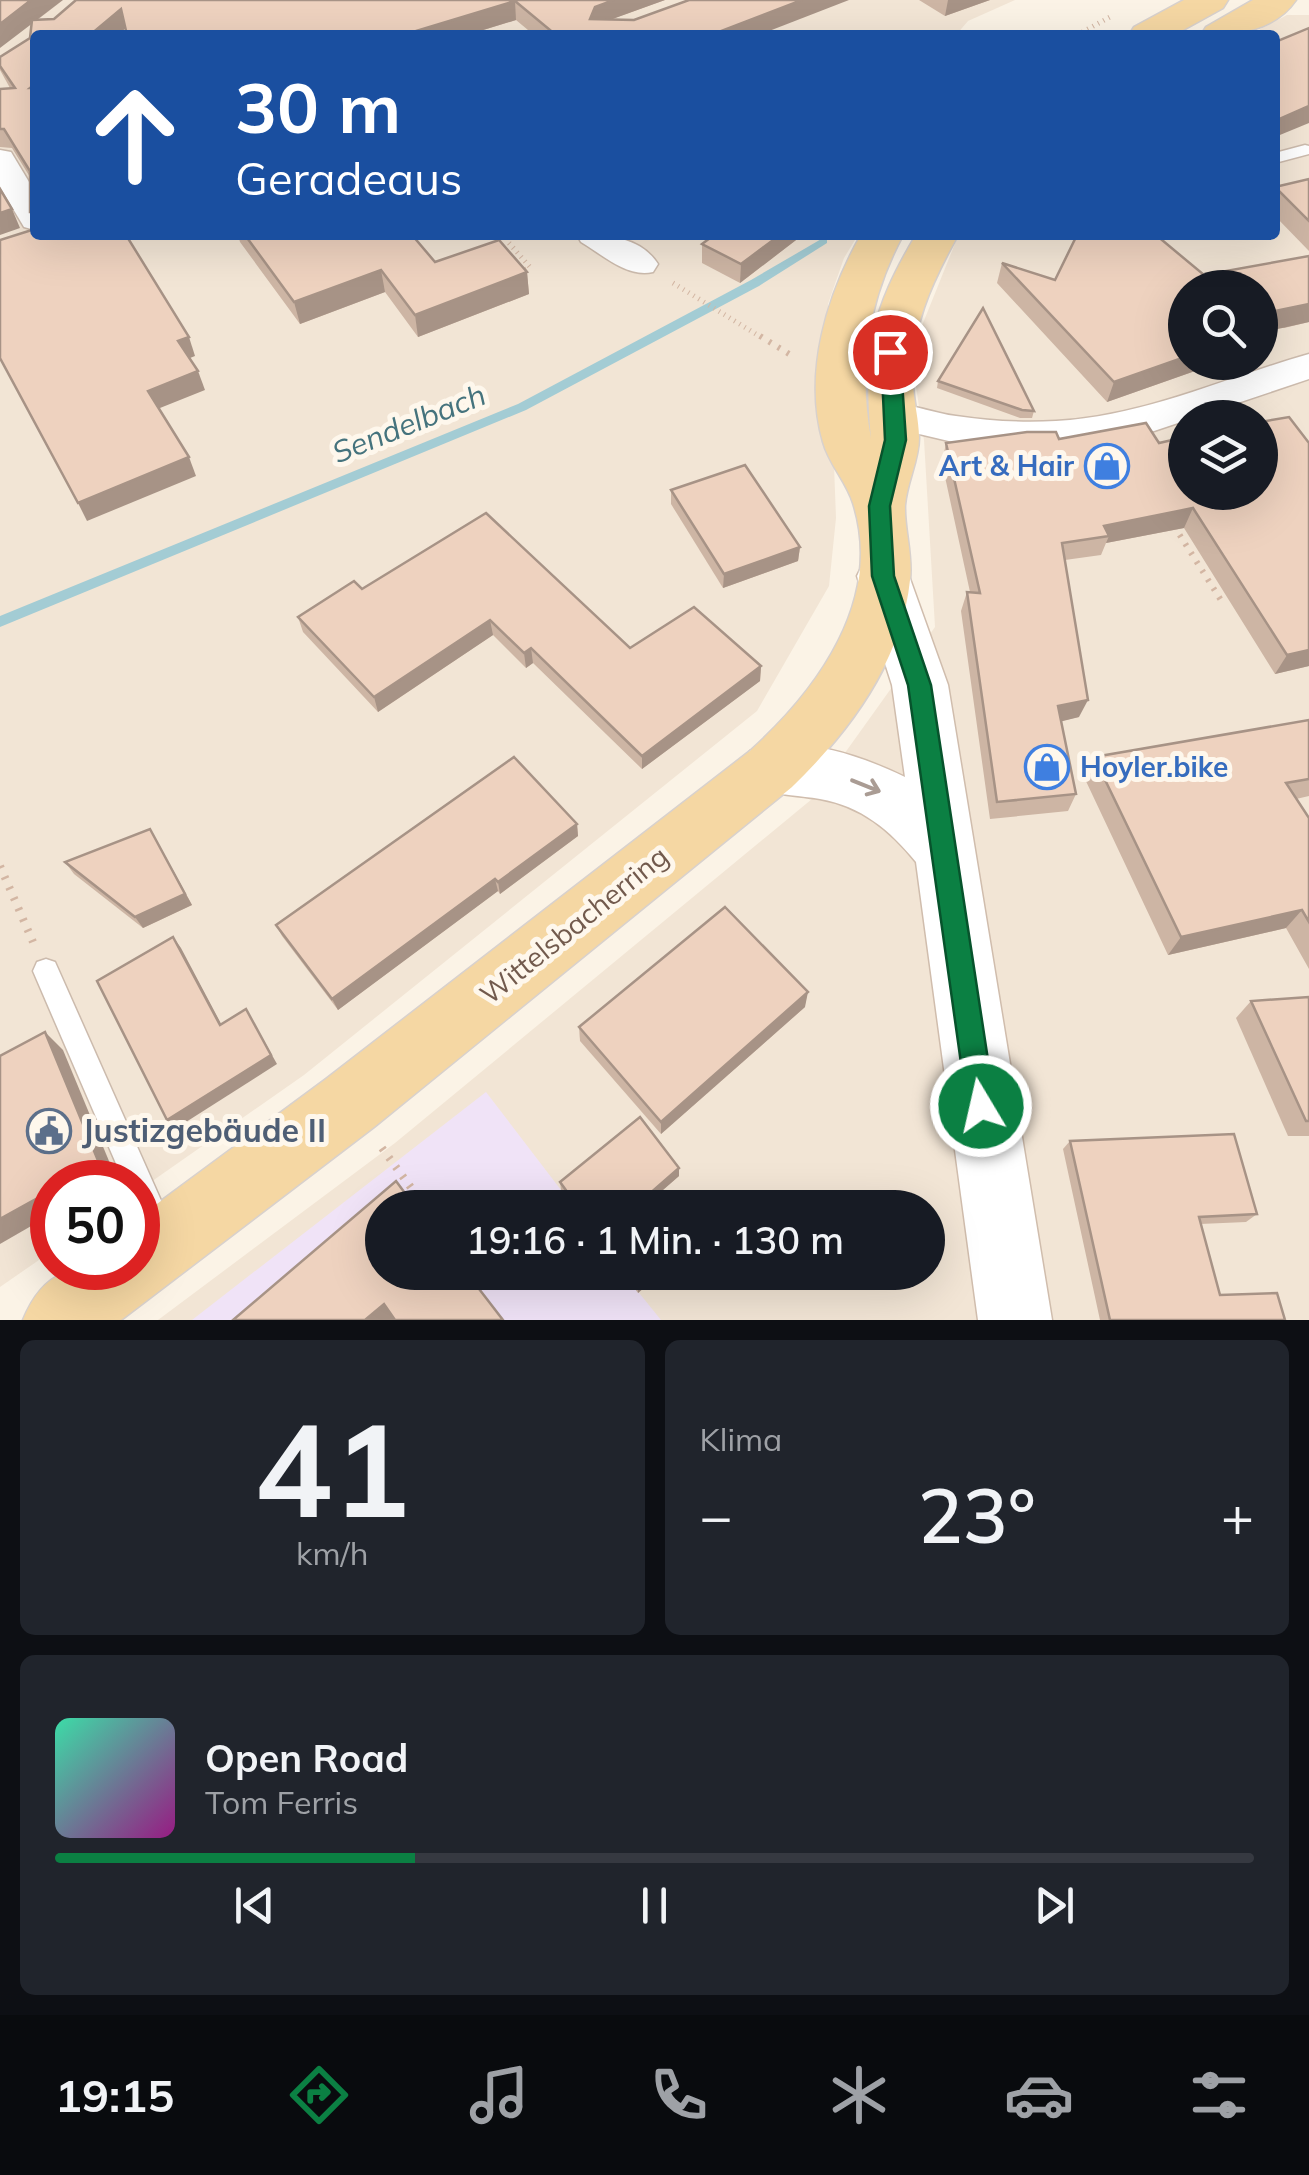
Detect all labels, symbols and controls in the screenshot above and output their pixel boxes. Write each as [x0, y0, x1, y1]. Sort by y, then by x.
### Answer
text: 30 m [235, 63, 401, 151]
icon: ahead [70, 70, 200, 200]
text: Geradeaus [235, 150, 462, 206]
map controls [1168, 270, 1278, 510]
button: search [1168, 270, 1278, 380]
pin [848, 310, 933, 395]
icon: arrive [863, 325, 918, 380]
water label: Sendelbach [326, 375, 491, 471]
button: layers [1168, 400, 1278, 510]
shop icon: Art & Hair [1084, 443, 1130, 489]
place label: Art & Hair [939, 448, 1074, 483]
shop icon: Hoyler.bike [1024, 744, 1070, 790]
place label: Hoyler.bike [1080, 749, 1228, 784]
one-way arrow [850, 779, 880, 797]
street label: Wittelsbacherring [472, 838, 675, 1011]
position arrow [929, 1054, 1033, 1158]
public building icon: Justizgebäude II [26, 1108, 72, 1154]
place label: Justizgebäude II [82, 1110, 326, 1150]
speed limit sign: 50 [30, 1160, 160, 1290]
text: 19:16 · 1 Min. · 130 m [466, 1216, 844, 1264]
text: 41 [254, 1386, 410, 1550]
text: Klima [700, 1419, 782, 1459]
text: 23° [918, 1468, 1036, 1562]
text: − [700, 1481, 733, 1550]
text: + [1221, 1481, 1254, 1550]
text: km/h [296, 1533, 368, 1573]
text: Open Road [205, 1734, 408, 1782]
text: Tom Ferris [205, 1782, 358, 1822]
icon: previous [227, 1878, 282, 1933]
icon: pause [627, 1878, 682, 1933]
icon: next [1027, 1878, 1082, 1933]
icon: directions [284, 2060, 354, 2130]
icon: music [464, 2060, 534, 2130]
icon: phone [644, 2060, 714, 2130]
icon: climate [824, 2060, 894, 2130]
icon: car [1004, 2060, 1074, 2130]
icon: filters [1184, 2060, 1254, 2130]
text: 19:15 [55, 2067, 174, 2123]

